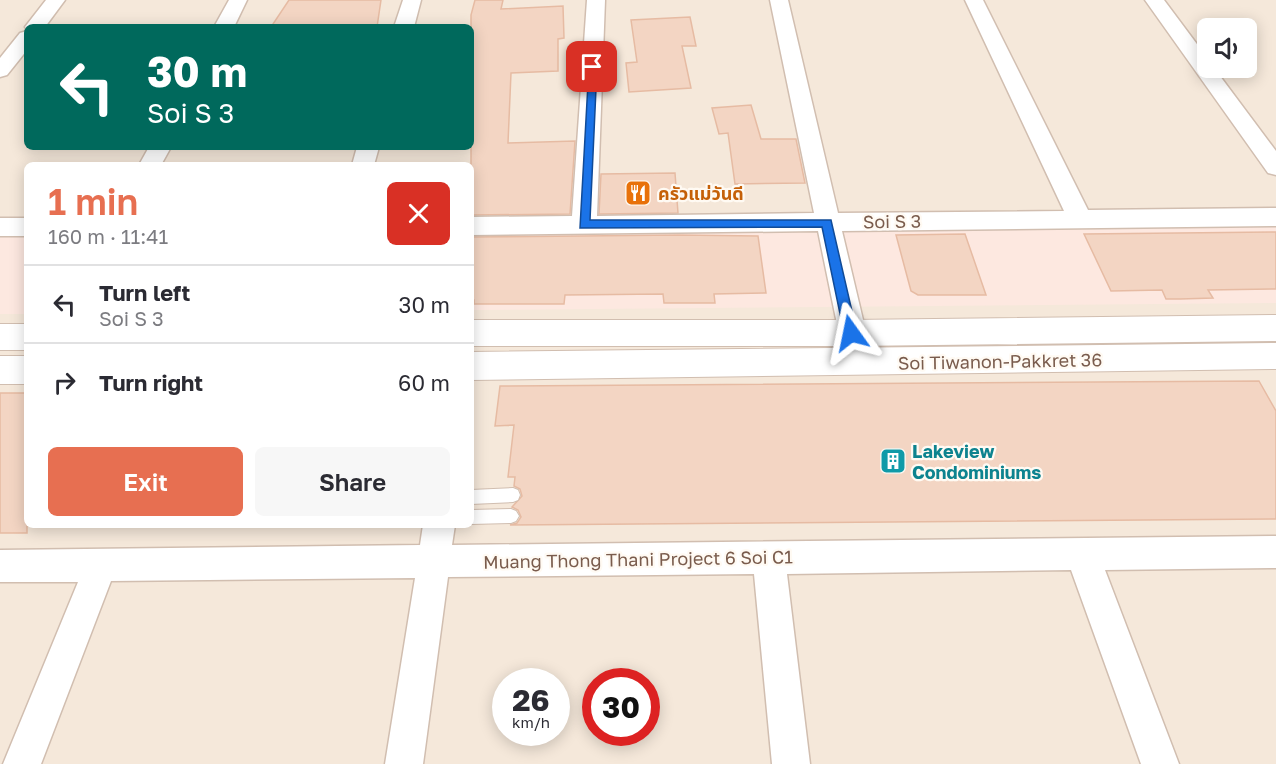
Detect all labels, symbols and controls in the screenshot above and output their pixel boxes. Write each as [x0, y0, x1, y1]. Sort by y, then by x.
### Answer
map controls [1197, 18, 1257, 78]
button: sound [1197, 18, 1257, 78]
pin [566, 41, 617, 92]
text: 30 m [147, 46, 247, 96]
icon: left [48, 48, 126, 126]
icon: arrive [575, 50, 608, 83]
text: Soi S 3 [147, 97, 234, 129]
restaurant icon: ครัวแม่วันดี [623, 178, 653, 208]
text: 1 min [48, 180, 138, 223]
button: close [387, 182, 450, 245]
place label: ครัวแม่วันดี [658, 182, 744, 204]
street label: Soi S 3 [863, 209, 921, 233]
text: 160 m · 11:41 [48, 224, 168, 248]
text: Turn left [99, 279, 190, 306]
icon: left [48, 288, 81, 321]
text: 30 m [399, 291, 450, 318]
position arrow [819, 301, 883, 365]
text: Soi S 3 [99, 306, 164, 330]
street label: Soi Tiwanon-Pakkret 36 [898, 348, 1102, 374]
icon: right [48, 366, 81, 399]
text: Turn right [99, 369, 203, 396]
text: 60 m [398, 369, 450, 396]
place label: Lakeview Condominiums [912, 440, 1041, 483]
building icon: Lakeview Condominiums [878, 446, 908, 476]
button: Exit [48, 447, 243, 516]
button: Share [255, 447, 450, 516]
street label: Muang Thong Thani Project 6 Soi C1 [483, 545, 793, 573]
speed limit sign: 30 [582, 668, 660, 746]
text: 26 [512, 682, 550, 718]
text: km/h [512, 713, 550, 731]

